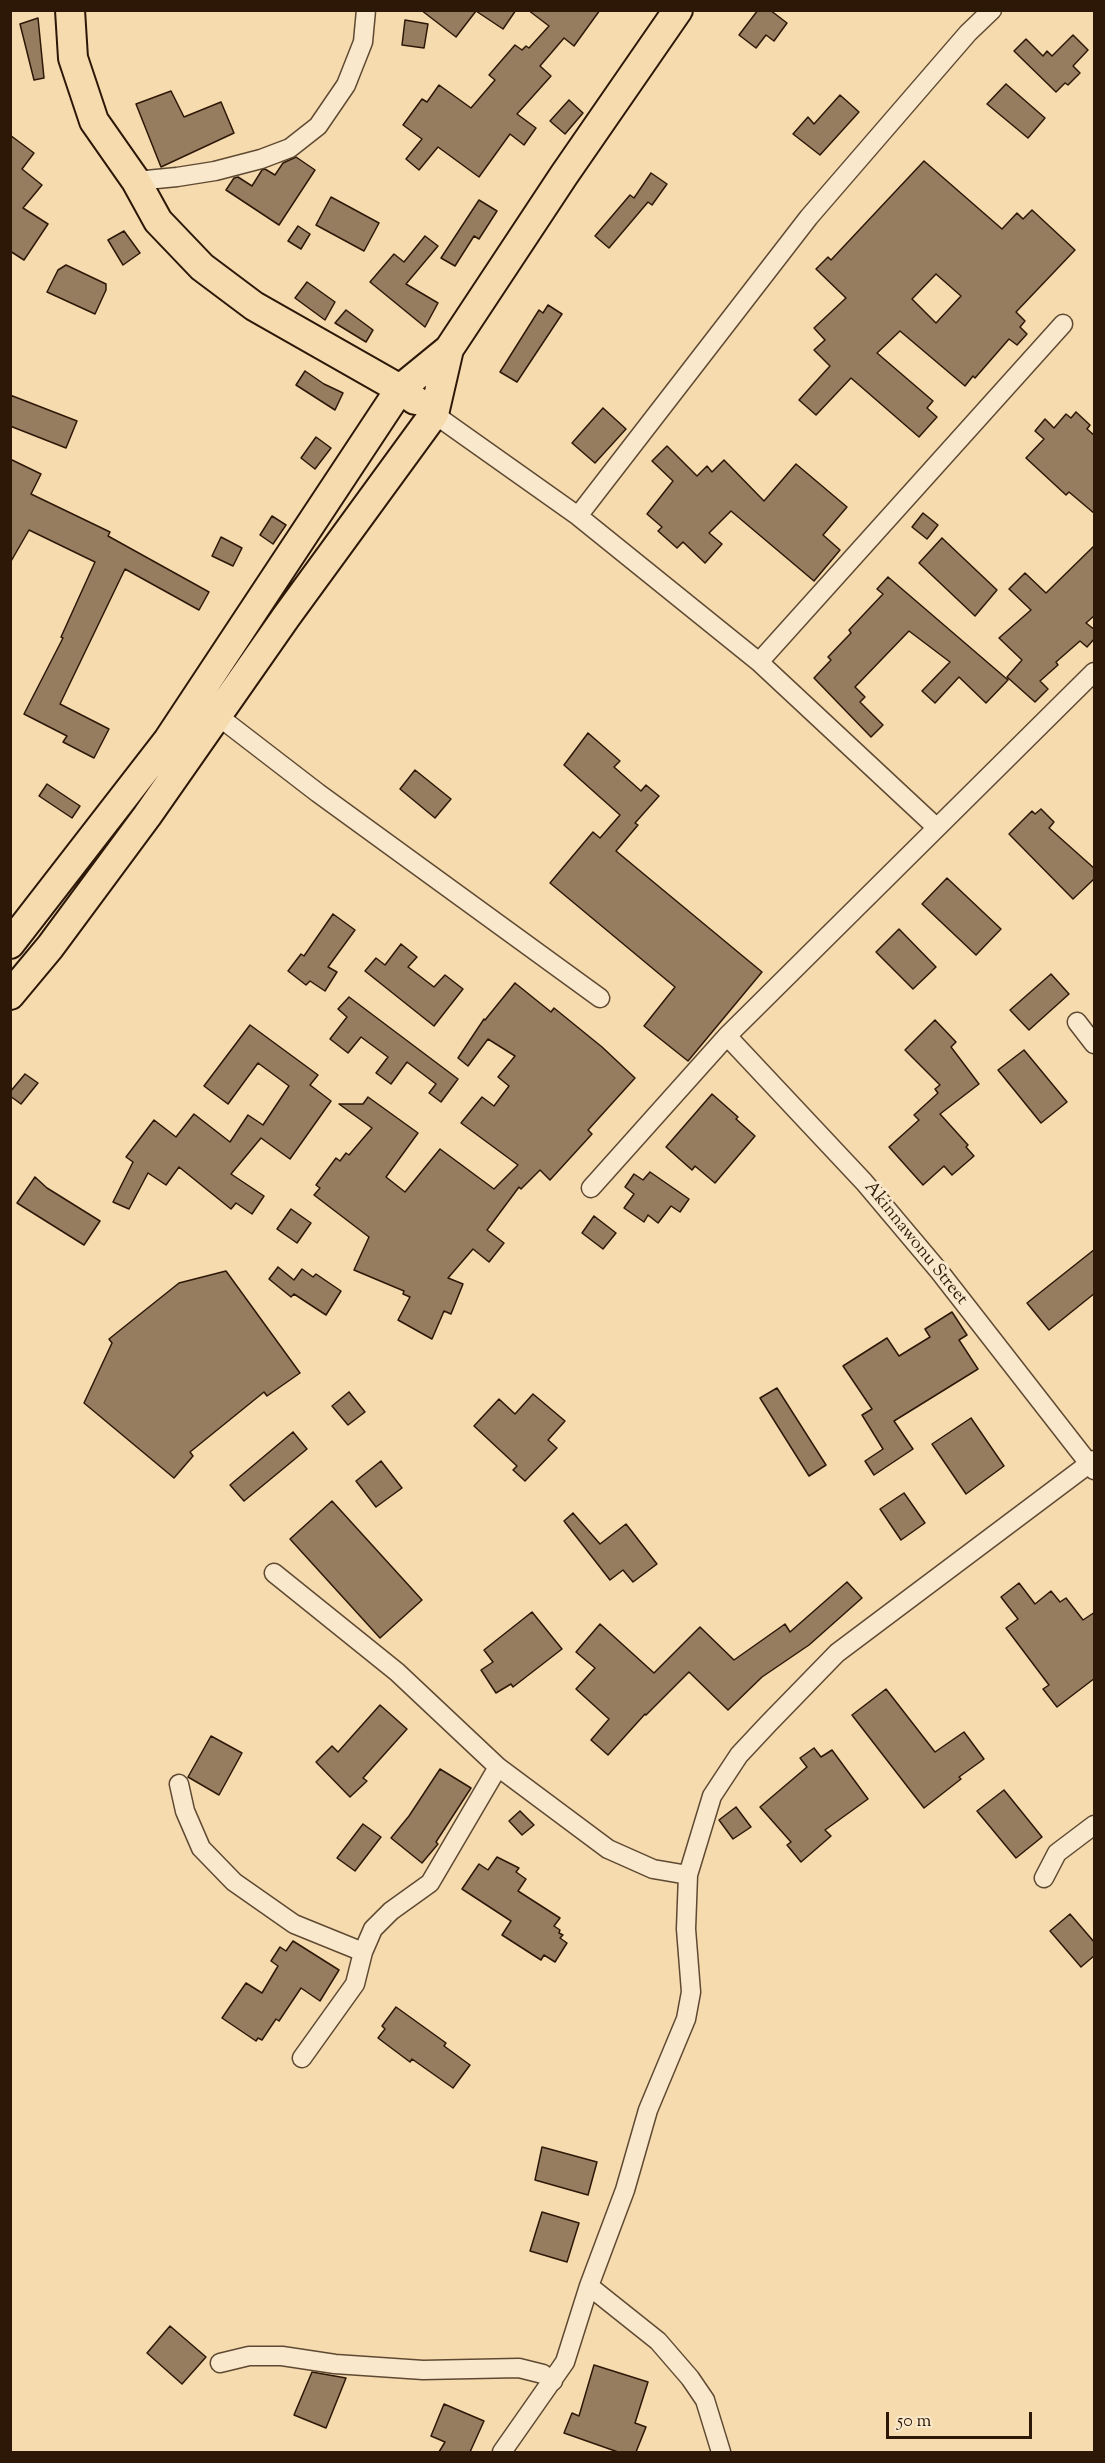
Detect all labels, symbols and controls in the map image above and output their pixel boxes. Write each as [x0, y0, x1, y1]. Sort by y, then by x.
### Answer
street label: Akinnawonu Street [859, 1178, 971, 1310]
scale bar [889, 2400, 1034, 2438]
text: 50 m [897, 2409, 931, 2435]

